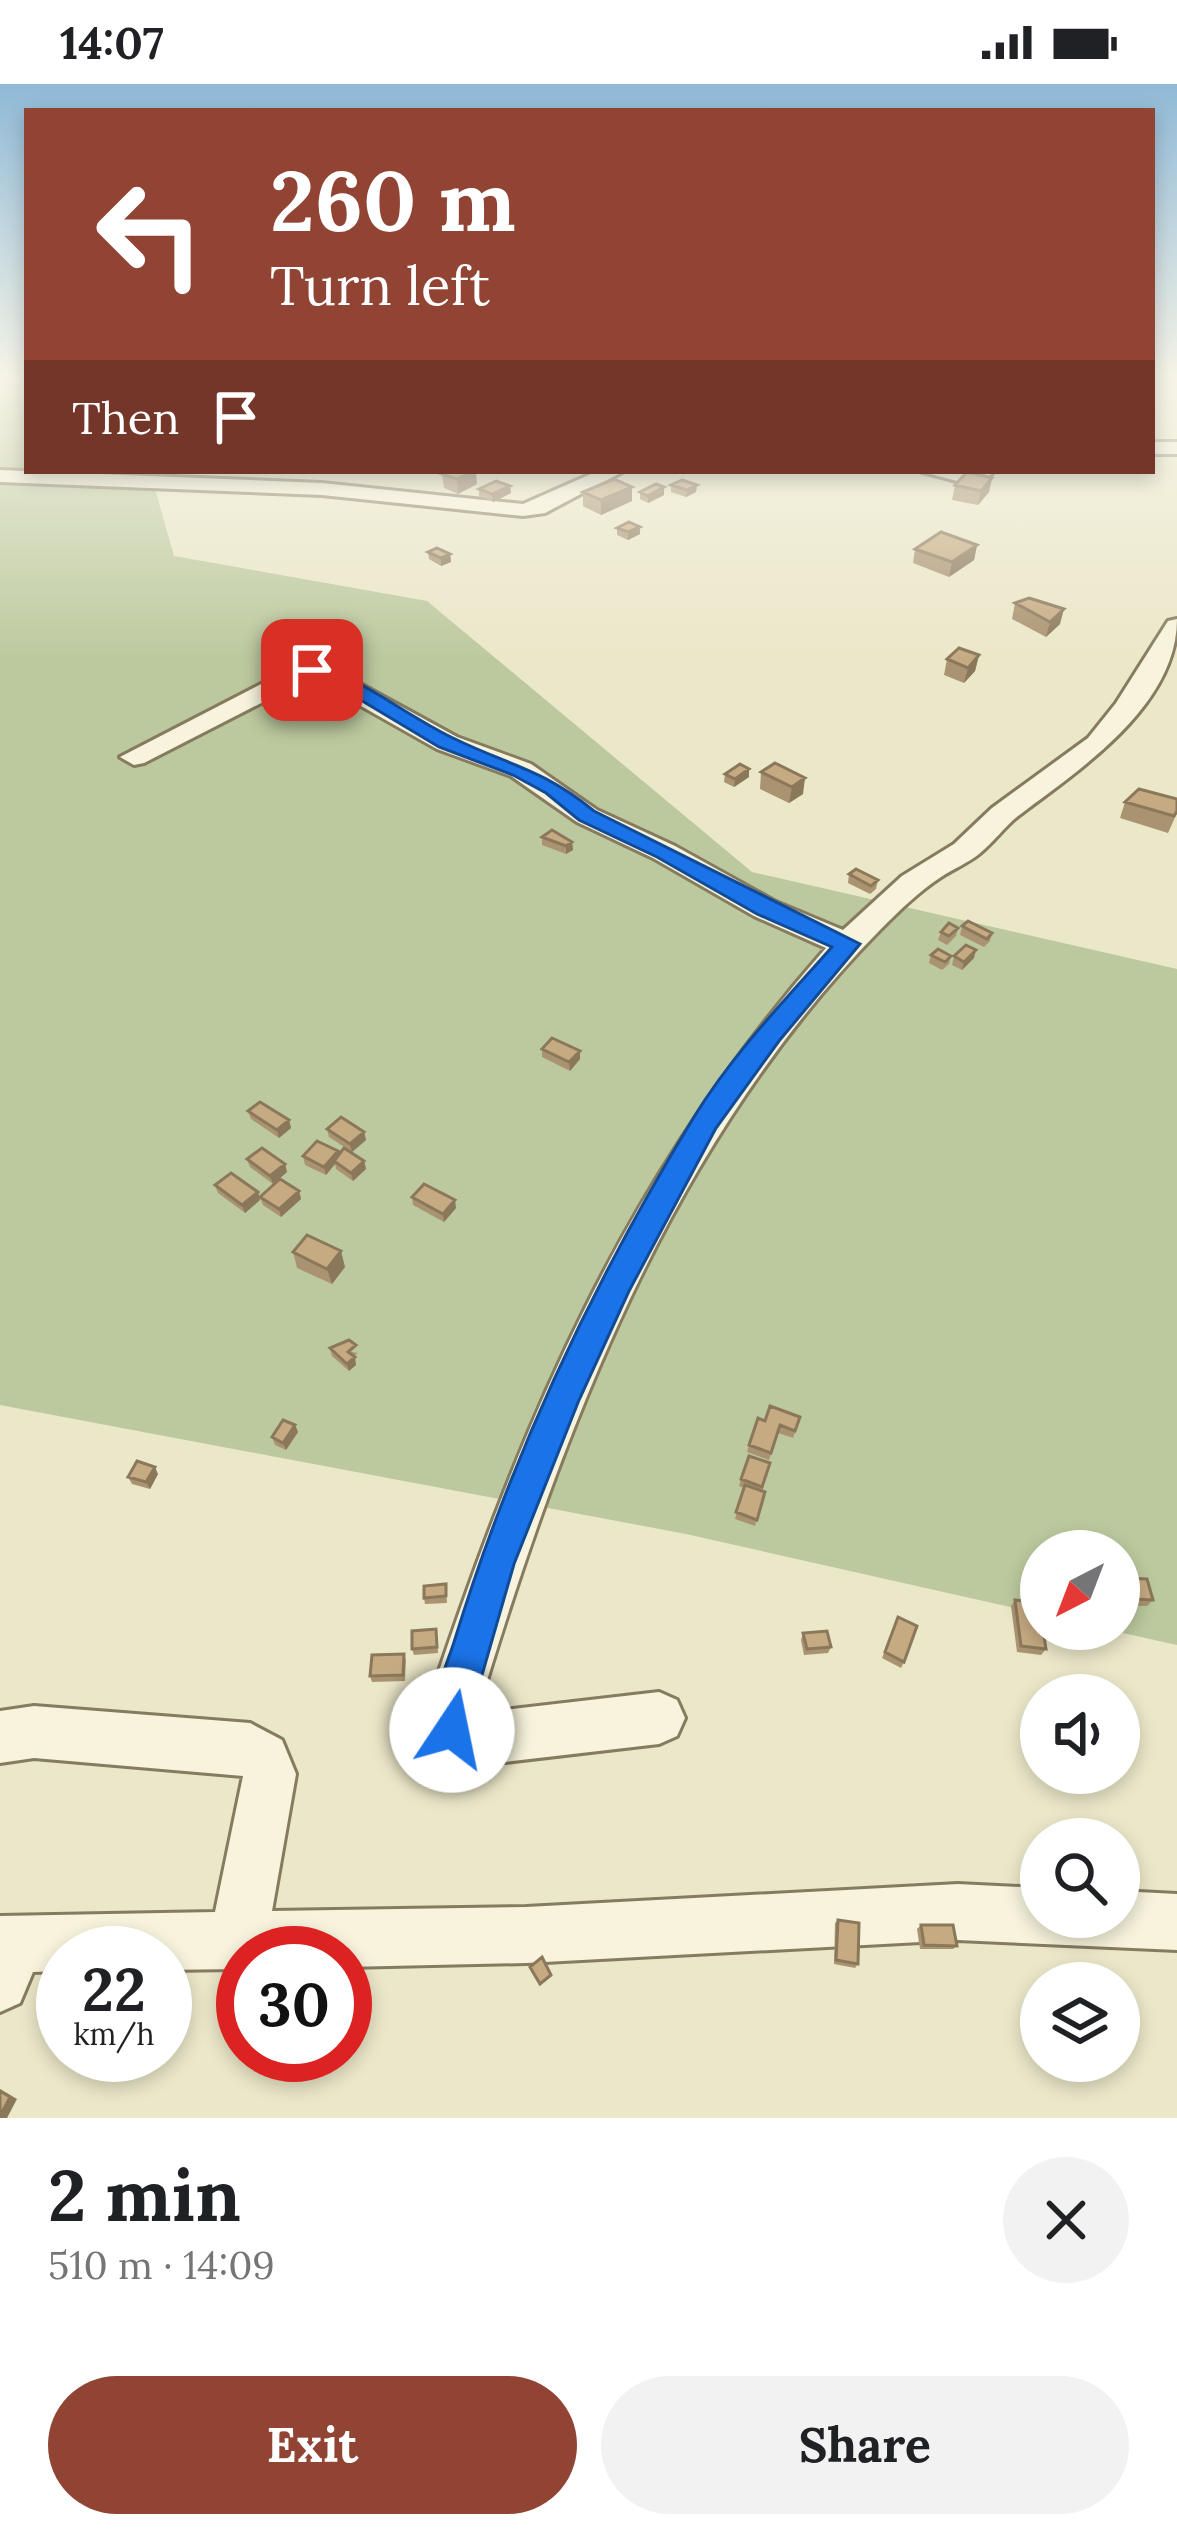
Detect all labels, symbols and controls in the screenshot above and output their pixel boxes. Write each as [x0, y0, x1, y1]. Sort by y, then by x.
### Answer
text: 14:07 [60, 14, 164, 71]
text: 260 m [270, 146, 516, 254]
icon: left [72, 156, 228, 312]
text: Turn left [270, 251, 490, 320]
icon: arrive [203, 384, 269, 450]
text: Then [72, 389, 179, 446]
pin [261, 619, 363, 721]
icon: arrive [279, 637, 345, 703]
north arrow [1020, 1530, 1140, 1650]
map controls [1020, 1530, 1140, 2082]
position arrow [389, 1667, 515, 1793]
button: sound [1020, 1674, 1140, 1794]
button: search [1020, 1818, 1140, 1938]
speed limit sign: 30 [216, 1926, 372, 2082]
text: 22 [82, 1951, 146, 2027]
button: layers [1020, 1962, 1140, 2082]
text: km/h [73, 2015, 155, 2053]
text: 2 min [48, 2149, 241, 2241]
button: close [1003, 2157, 1129, 2283]
text: 510 m · 14:09 [48, 2240, 275, 2290]
button: Exit [48, 2376, 577, 2514]
button: Share [601, 2376, 1129, 2514]

